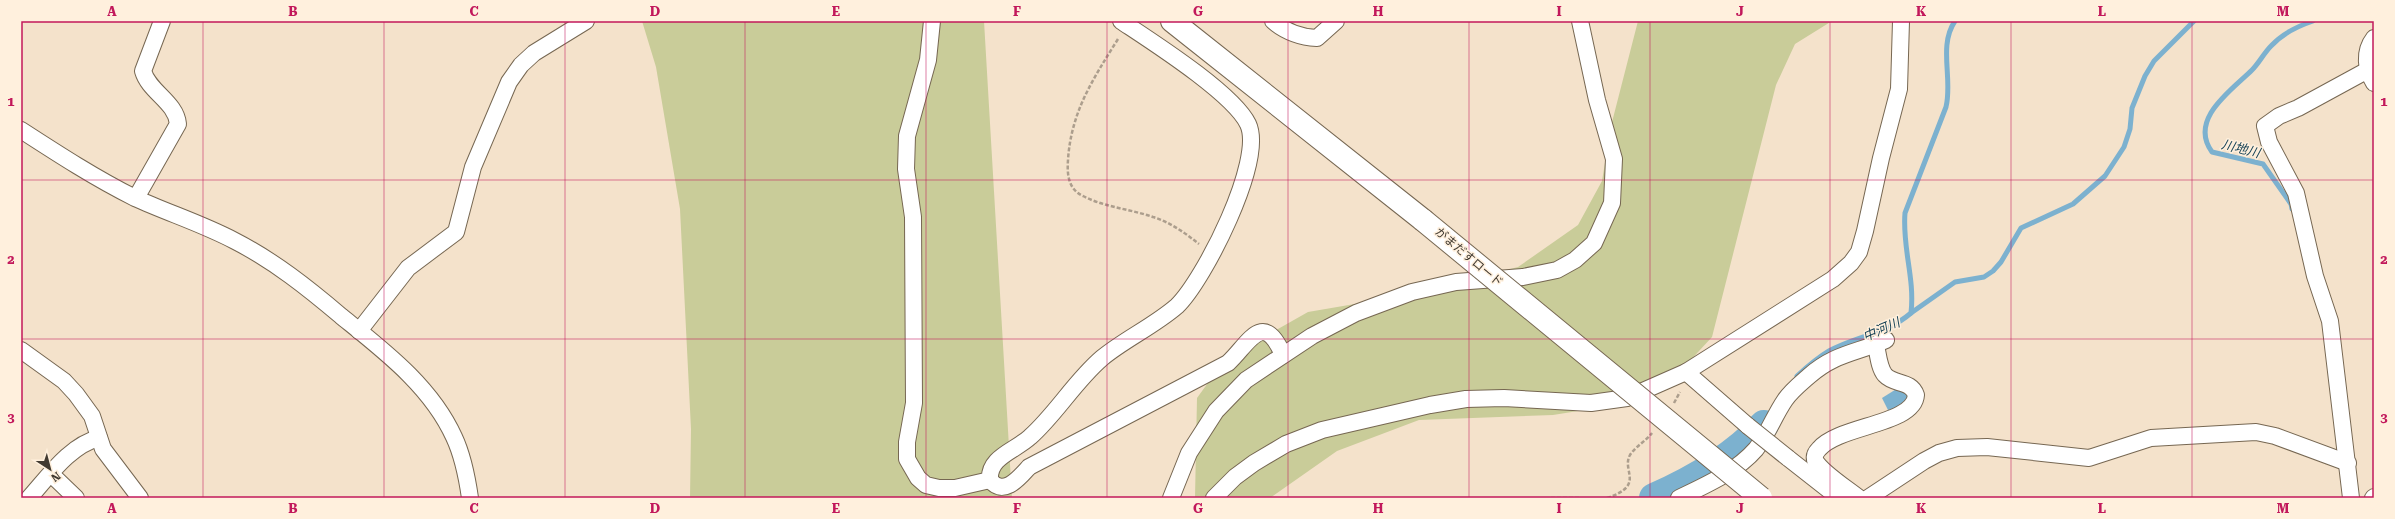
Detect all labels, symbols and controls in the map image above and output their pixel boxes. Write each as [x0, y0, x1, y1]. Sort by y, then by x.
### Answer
text: A [107, 4, 117, 19]
text: B [288, 4, 298, 19]
text: C [469, 4, 479, 19]
text: D [650, 4, 660, 19]
text: E [832, 4, 840, 19]
text: F [1013, 4, 1021, 19]
text: G [1193, 4, 1203, 19]
text: H [1373, 4, 1384, 19]
text: I [1556, 4, 1562, 19]
text: J [1736, 4, 1744, 19]
text: K [1916, 4, 1927, 19]
text: L [2098, 4, 2106, 19]
text: M [2277, 4, 2290, 19]
text: 1 [7, 94, 15, 109]
text: 1 [2380, 94, 2388, 109]
water label: 川地川 [2220, 136, 2264, 161]
street label: がまだすロード [1432, 225, 1506, 289]
text: 2 [7, 252, 15, 267]
text: 2 [2380, 252, 2388, 267]
water label: 中河川 [1860, 314, 1904, 344]
text: 3 [7, 410, 15, 425]
text: 3 [2380, 410, 2388, 425]
north arrow [30, 449, 70, 489]
text: N [48, 469, 63, 485]
text: A [107, 501, 117, 516]
text: B [288, 501, 298, 516]
text: C [469, 501, 479, 516]
text: D [650, 501, 660, 516]
text: E [832, 501, 840, 516]
text: F [1013, 501, 1021, 516]
text: G [1193, 501, 1203, 516]
text: H [1373, 501, 1384, 516]
text: I [1556, 501, 1562, 516]
text: J [1736, 501, 1744, 516]
text: K [1916, 501, 1927, 516]
text: L [2098, 501, 2106, 516]
text: M [2277, 501, 2290, 516]

